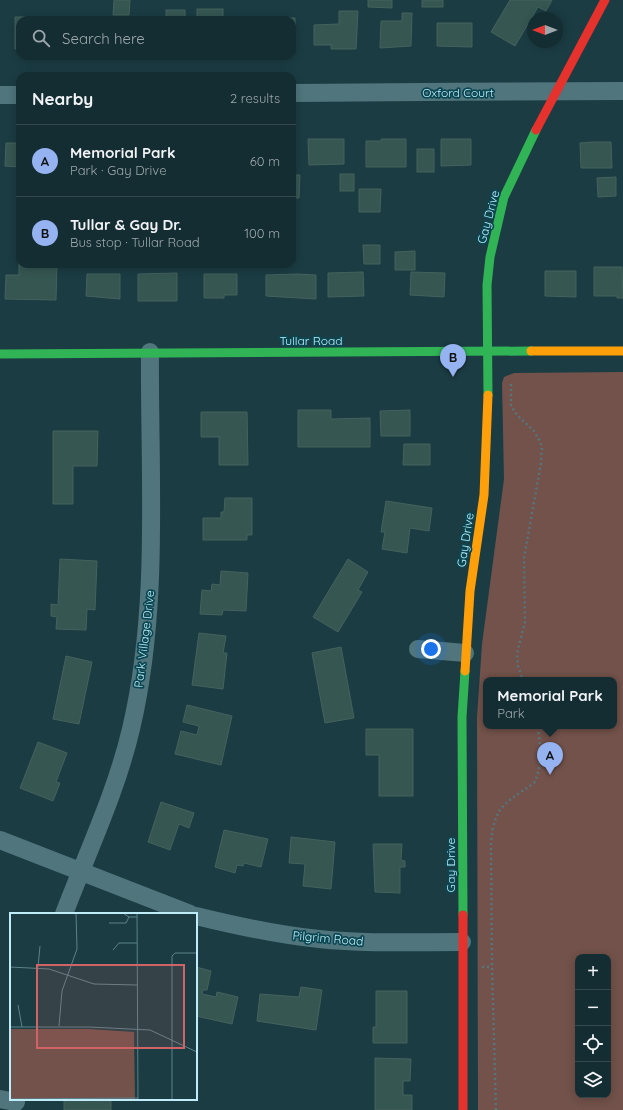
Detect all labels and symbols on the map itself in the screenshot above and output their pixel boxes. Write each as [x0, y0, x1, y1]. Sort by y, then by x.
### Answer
north arrow [527, 12, 563, 48]
street label: Oxford Court [422, 85, 494, 100]
street label: Gay Drive [474, 188, 502, 245]
street label: Tullar Road [279, 333, 343, 348]
pin: B [440, 344, 466, 377]
street label: Gay Drive [453, 512, 477, 568]
street label: Park Village Drive [131, 589, 157, 689]
your location [421, 639, 441, 659]
pin: A [537, 742, 563, 775]
street label: Gay Drive [443, 837, 458, 892]
inset map [10, 913, 197, 1100]
street label: Pilgrim Road [292, 927, 364, 949]

